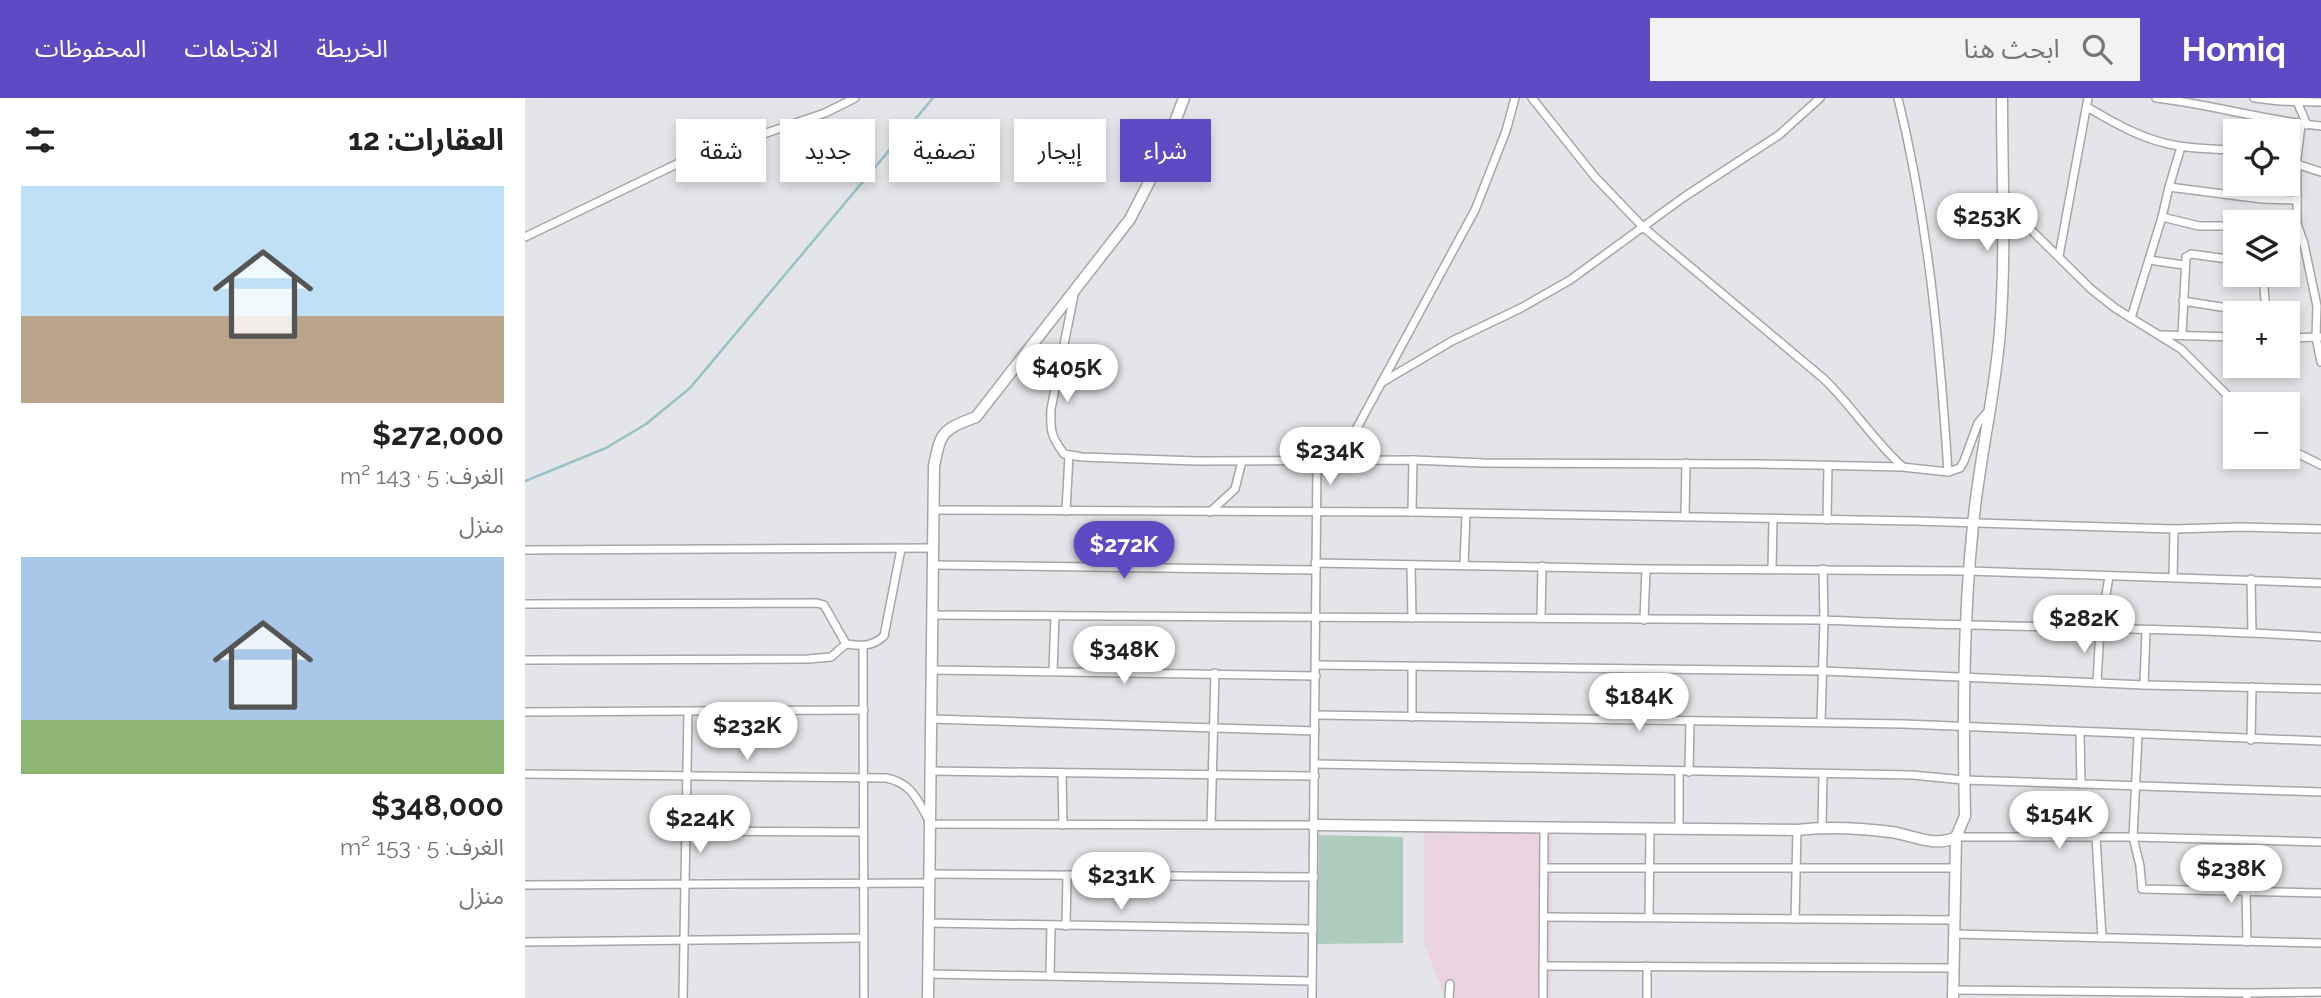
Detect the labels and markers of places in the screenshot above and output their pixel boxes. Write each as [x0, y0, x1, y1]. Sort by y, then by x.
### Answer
pin: $253K [1938, 194, 2036, 253]
pin: $405K [1018, 344, 1116, 404]
pin: $234K [1281, 428, 1379, 487]
pin: $272K [1075, 522, 1173, 581]
pin: $282K [2035, 596, 2133, 655]
pin: $348K [1075, 626, 1173, 686]
pin: $184K [1590, 674, 1688, 733]
pin: $232K [698, 702, 796, 762]
pin: $154K [2010, 792, 2108, 851]
pin: $224K [651, 796, 749, 855]
pin: $238K [2182, 846, 2280, 905]
pin: $231K [1072, 852, 1170, 912]

